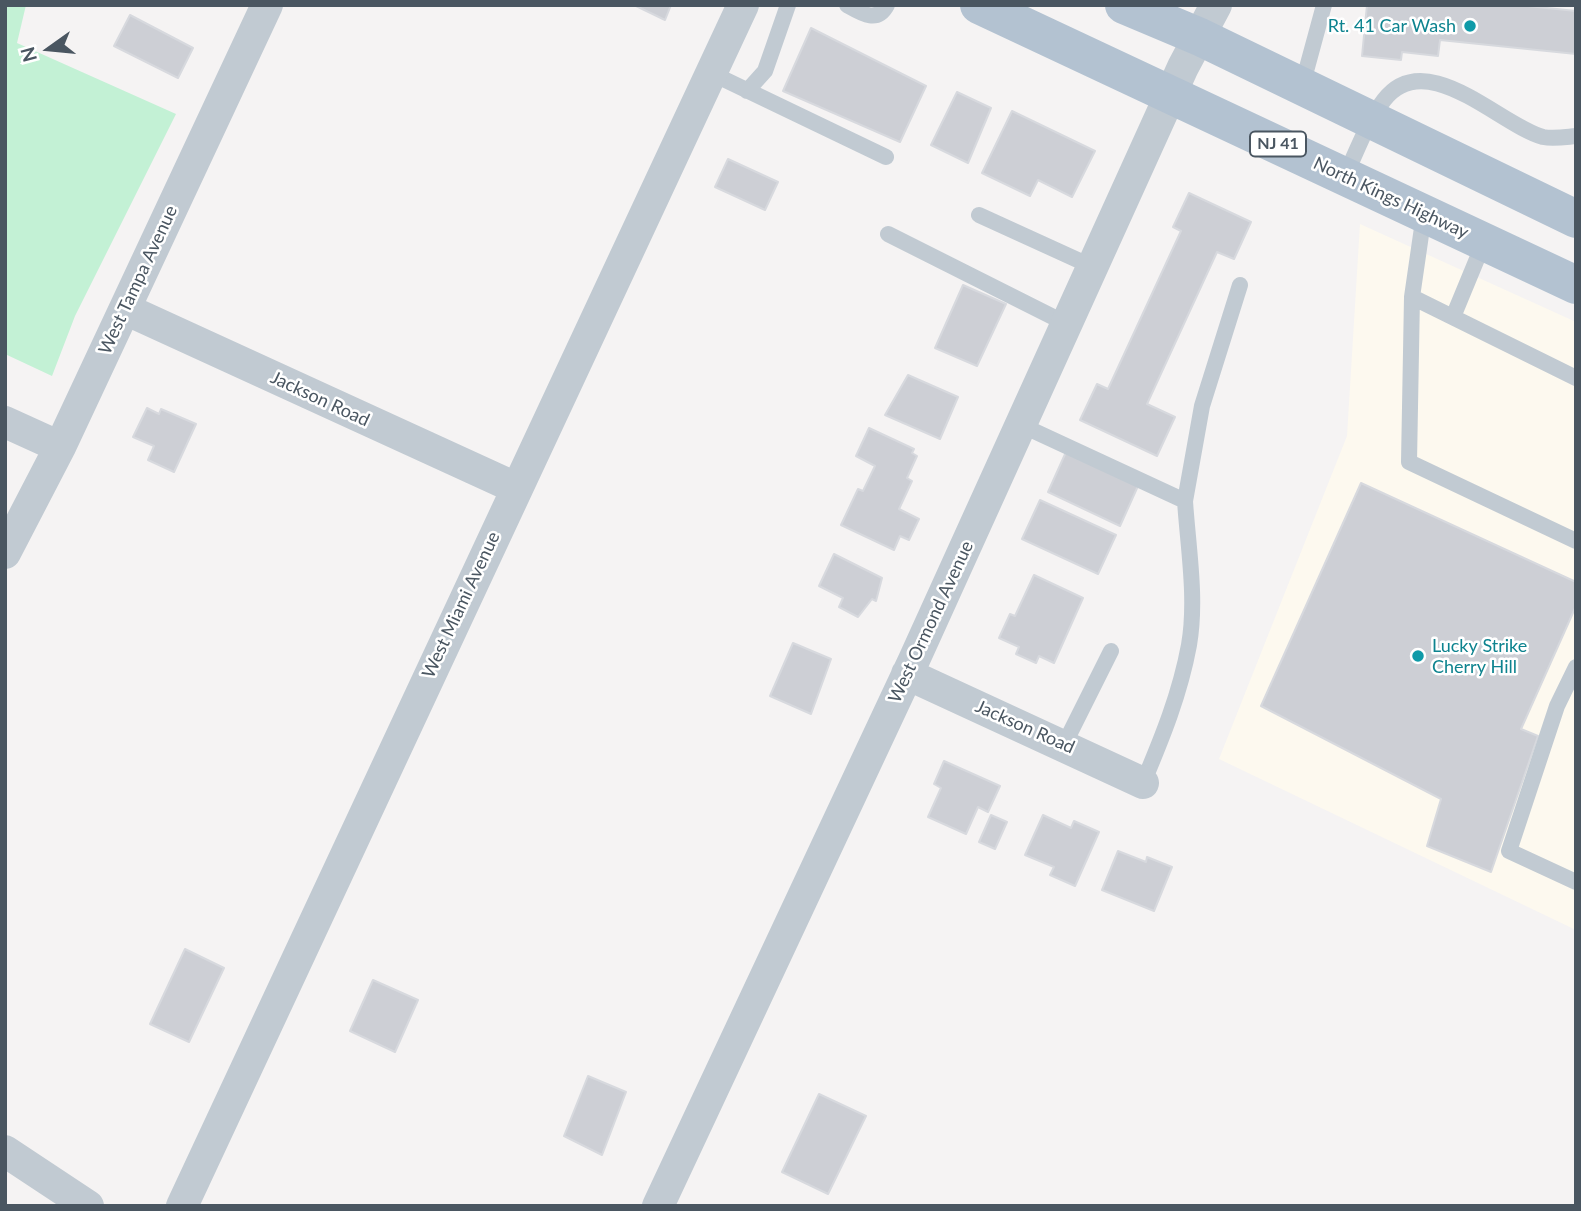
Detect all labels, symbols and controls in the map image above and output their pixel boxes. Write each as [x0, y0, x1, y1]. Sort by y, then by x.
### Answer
north arrow [14, 14, 84, 84]
place label: Rt. 41 Car Wash [1328, 15, 1456, 37]
marker: Rt. 41 Car Wash [1462, 18, 1478, 34]
text: N [15, 45, 41, 65]
road number: NJ 41 [1250, 132, 1306, 156]
street label: North Kings Highway [1310, 153, 1472, 243]
street label: West Tampa Avenue [94, 202, 182, 358]
street label: Jackson Road [267, 367, 373, 431]
street label: West Miami Avenue [418, 528, 504, 682]
street label: West Ormond Avenue [884, 538, 978, 706]
place label: Lucky Strike Cherry Hill [1432, 635, 1527, 678]
marker: Lucky Strike Cherry Hill [1410, 648, 1426, 664]
street label: Jackson Road [972, 695, 1078, 759]

